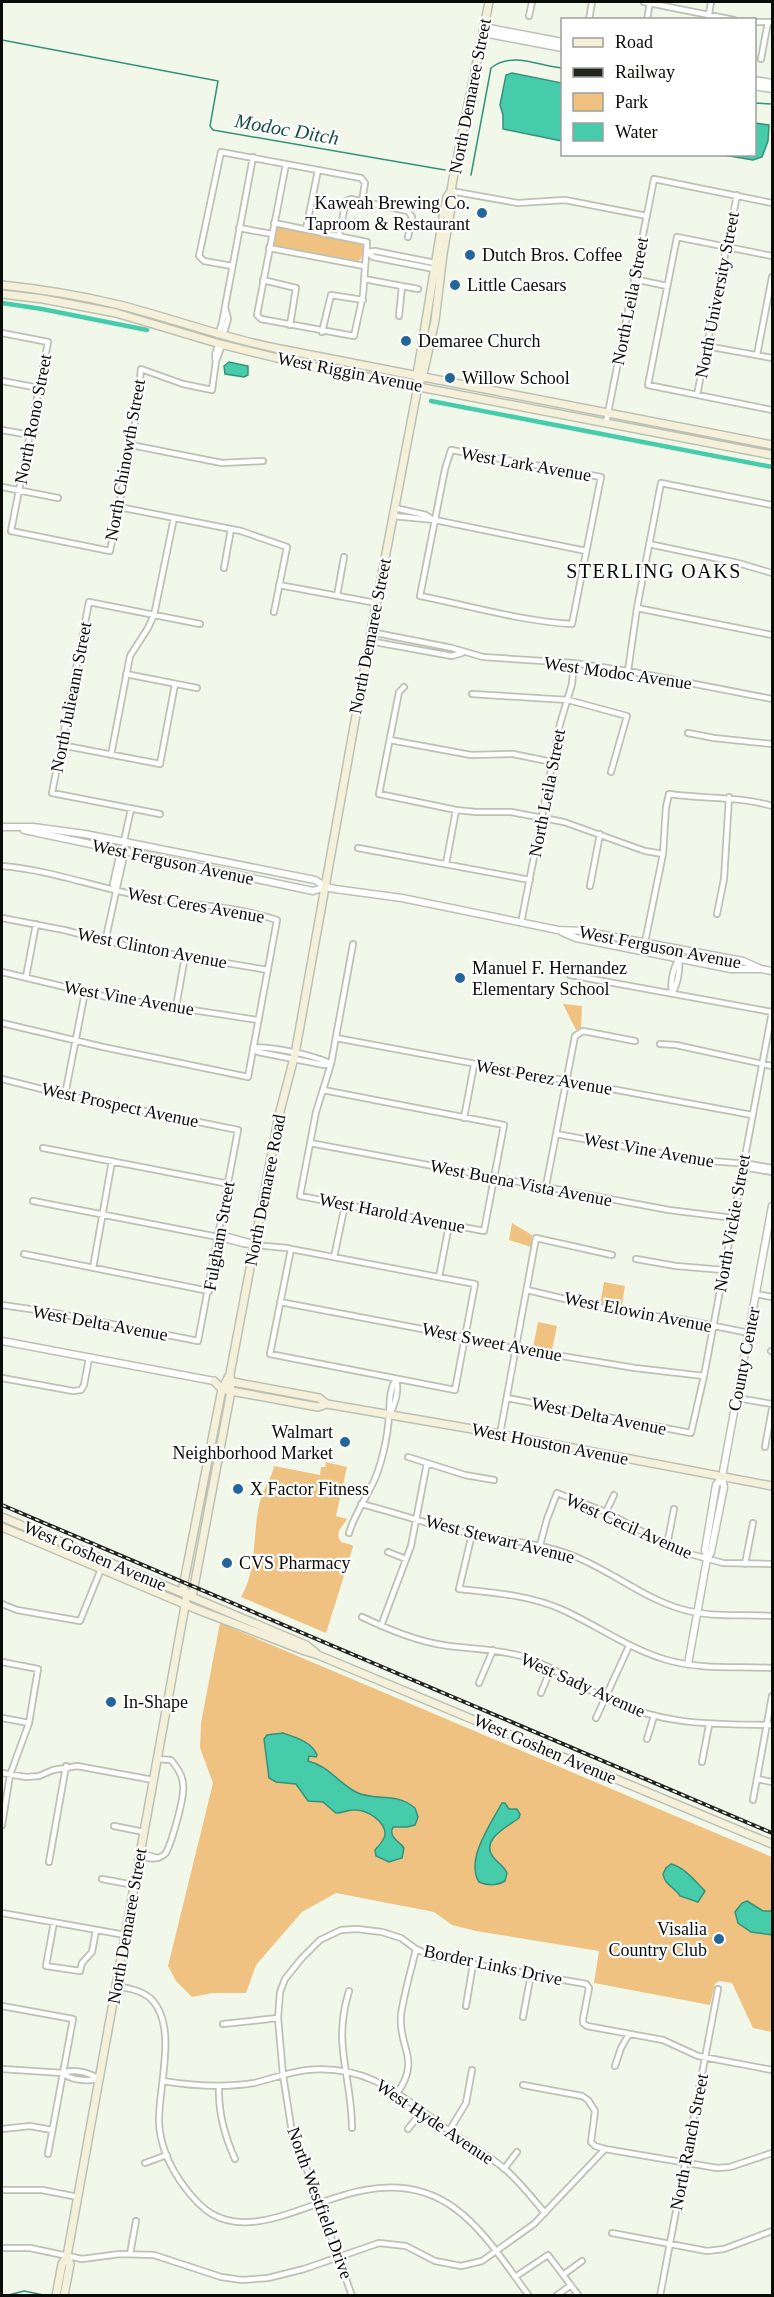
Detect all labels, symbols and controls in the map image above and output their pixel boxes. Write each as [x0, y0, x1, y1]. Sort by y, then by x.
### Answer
street label: North Demaree Street [445, 17, 495, 175]
legend [561, 18, 756, 156]
text: Road [615, 32, 653, 52]
text: Railway [615, 62, 675, 82]
text: Park [615, 92, 648, 112]
water label: Modoc Ditch [232, 109, 341, 149]
text: Water [615, 122, 658, 142]
place label: Kaweah Brewing Co. Taproom & Restaurant [305, 193, 470, 234]
marker: Kaweah Brewing Co. Taproom & Restaurant [475, 206, 489, 220]
street label: North University Street [691, 210, 743, 380]
street label: North Leila Street [608, 235, 652, 367]
place label: Dutch Bros. Coffee [482, 245, 622, 265]
marker: Dutch Bros. Coffee [463, 248, 477, 262]
place label: Little Caesars [467, 275, 566, 295]
marker: Little Caesars [448, 278, 462, 292]
place label: Demaree Church [418, 331, 540, 351]
marker: Demaree Church [399, 334, 413, 348]
street label: West Riggin Avenue [276, 348, 424, 396]
street label: North Rono Street [11, 352, 55, 486]
place label: Willow School [462, 368, 570, 388]
marker: Willow School [443, 371, 457, 385]
street label: North Chinowth Street [101, 378, 149, 542]
street label: West Lark Avenue [459, 443, 593, 485]
street label: North Demaree Street [345, 557, 395, 715]
district label: STERLING OAKS [566, 560, 742, 582]
street label: North Julieann Street [47, 620, 95, 774]
street label: West Modoc Avenue [543, 653, 693, 693]
street label: North Leila Street [525, 727, 569, 859]
street label: West Ferguson Avenue [90, 835, 256, 889]
street label: West Ceres Avenue [126, 883, 266, 927]
street label: West Ferguson Avenue [577, 921, 743, 973]
street label: West Clinton Avenue [75, 924, 229, 972]
place label: Manuel F. Hernandez Elementary School [472, 958, 627, 999]
marker: Manuel F. Hernandez Elementary School [453, 971, 467, 985]
street label: West Vine Avenue [62, 977, 196, 1019]
street label: West Perez Avenue [474, 1055, 614, 1099]
street label: West Prospect Avenue [40, 1079, 200, 1131]
street label: North Demaree Road [240, 1113, 290, 1267]
street label: West Vine Avenue [582, 1129, 716, 1171]
street label: North Vickie Street [710, 1153, 754, 1293]
street label: West Buena Vista Avenue [428, 1156, 614, 1210]
street label: Fulgham Street [200, 1180, 238, 1292]
street label: West Harold Avenue [317, 1189, 467, 1237]
street label: West Elowin Avenue [562, 1288, 714, 1336]
street label: West Delta Avenue [31, 1301, 169, 1345]
street label: County Center [724, 1305, 764, 1413]
street label: West Sweet Avenue [420, 1319, 564, 1365]
street label: West Delta Avenue [530, 1393, 668, 1439]
street label: West Houston Avenue [470, 1419, 630, 1469]
place label: Walmart Neighborhood Market [173, 1422, 333, 1463]
marker: Walmart Neighborhood Market [338, 1435, 352, 1449]
place label: X Factor Fitness [250, 1479, 369, 1499]
marker: X Factor Fitness [231, 1482, 245, 1496]
street label: West Cecil Avenue [563, 1489, 695, 1563]
street label: West Stewart Avenue [423, 1511, 577, 1567]
street label: West Goshen Avenue [21, 1517, 169, 1595]
place label: CVS Pharmacy [239, 1553, 351, 1573]
marker: CVS Pharmacy [220, 1556, 234, 1570]
street label: West Sady Avenue [518, 1649, 648, 1721]
place label: In-Shape [123, 1692, 188, 1712]
marker: In-Shape [104, 1695, 118, 1709]
street label: West Goshen Avenue [471, 1710, 619, 1788]
street label: North Demaree Street [103, 1846, 151, 2006]
place label: Visalia Country Club [608, 1919, 707, 1960]
marker: Visalia Country Club [712, 1932, 726, 1946]
street label: Border Links Drive [422, 1941, 564, 1989]
street label: North Ranch Street [666, 2072, 712, 2212]
street label: West Hyde Avenue [373, 2075, 497, 2169]
street label: North Westfield Drive [283, 2124, 357, 2282]

